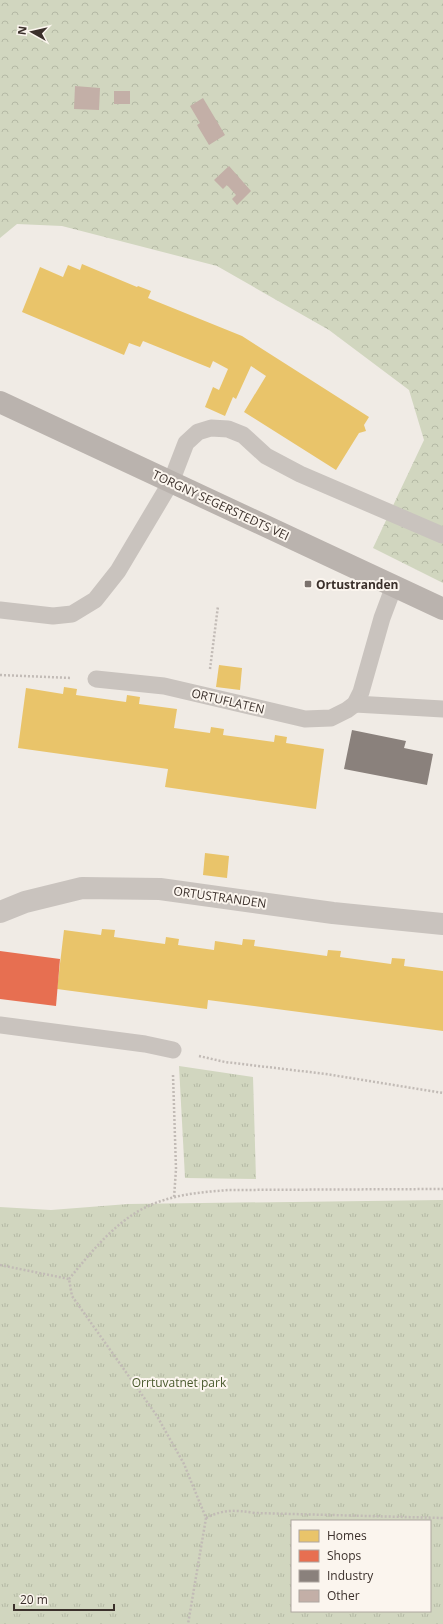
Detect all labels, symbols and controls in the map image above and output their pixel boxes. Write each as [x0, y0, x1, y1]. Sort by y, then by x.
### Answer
north arrow [12, 12, 52, 52]
text: N [14, 25, 30, 36]
street label: TORGNY SEGERSTEDTS VEI [150, 466, 292, 544]
place label: Ortustranden [316, 576, 398, 593]
marker: Ortustranden [303, 579, 313, 589]
street label: ORTUFLATEN [190, 684, 266, 718]
street label: ORTUSTRANDEN [172, 882, 268, 912]
park label: Orrtuvatnet park [132, 1374, 227, 1391]
legend [291, 1520, 431, 1612]
text: Homes [327, 1527, 367, 1544]
text: Shops [327, 1547, 362, 1564]
text: Industry [327, 1567, 374, 1584]
scale bar [14, 1586, 114, 1612]
text: Other [327, 1587, 360, 1604]
text: 20 m [20, 1591, 48, 1608]

